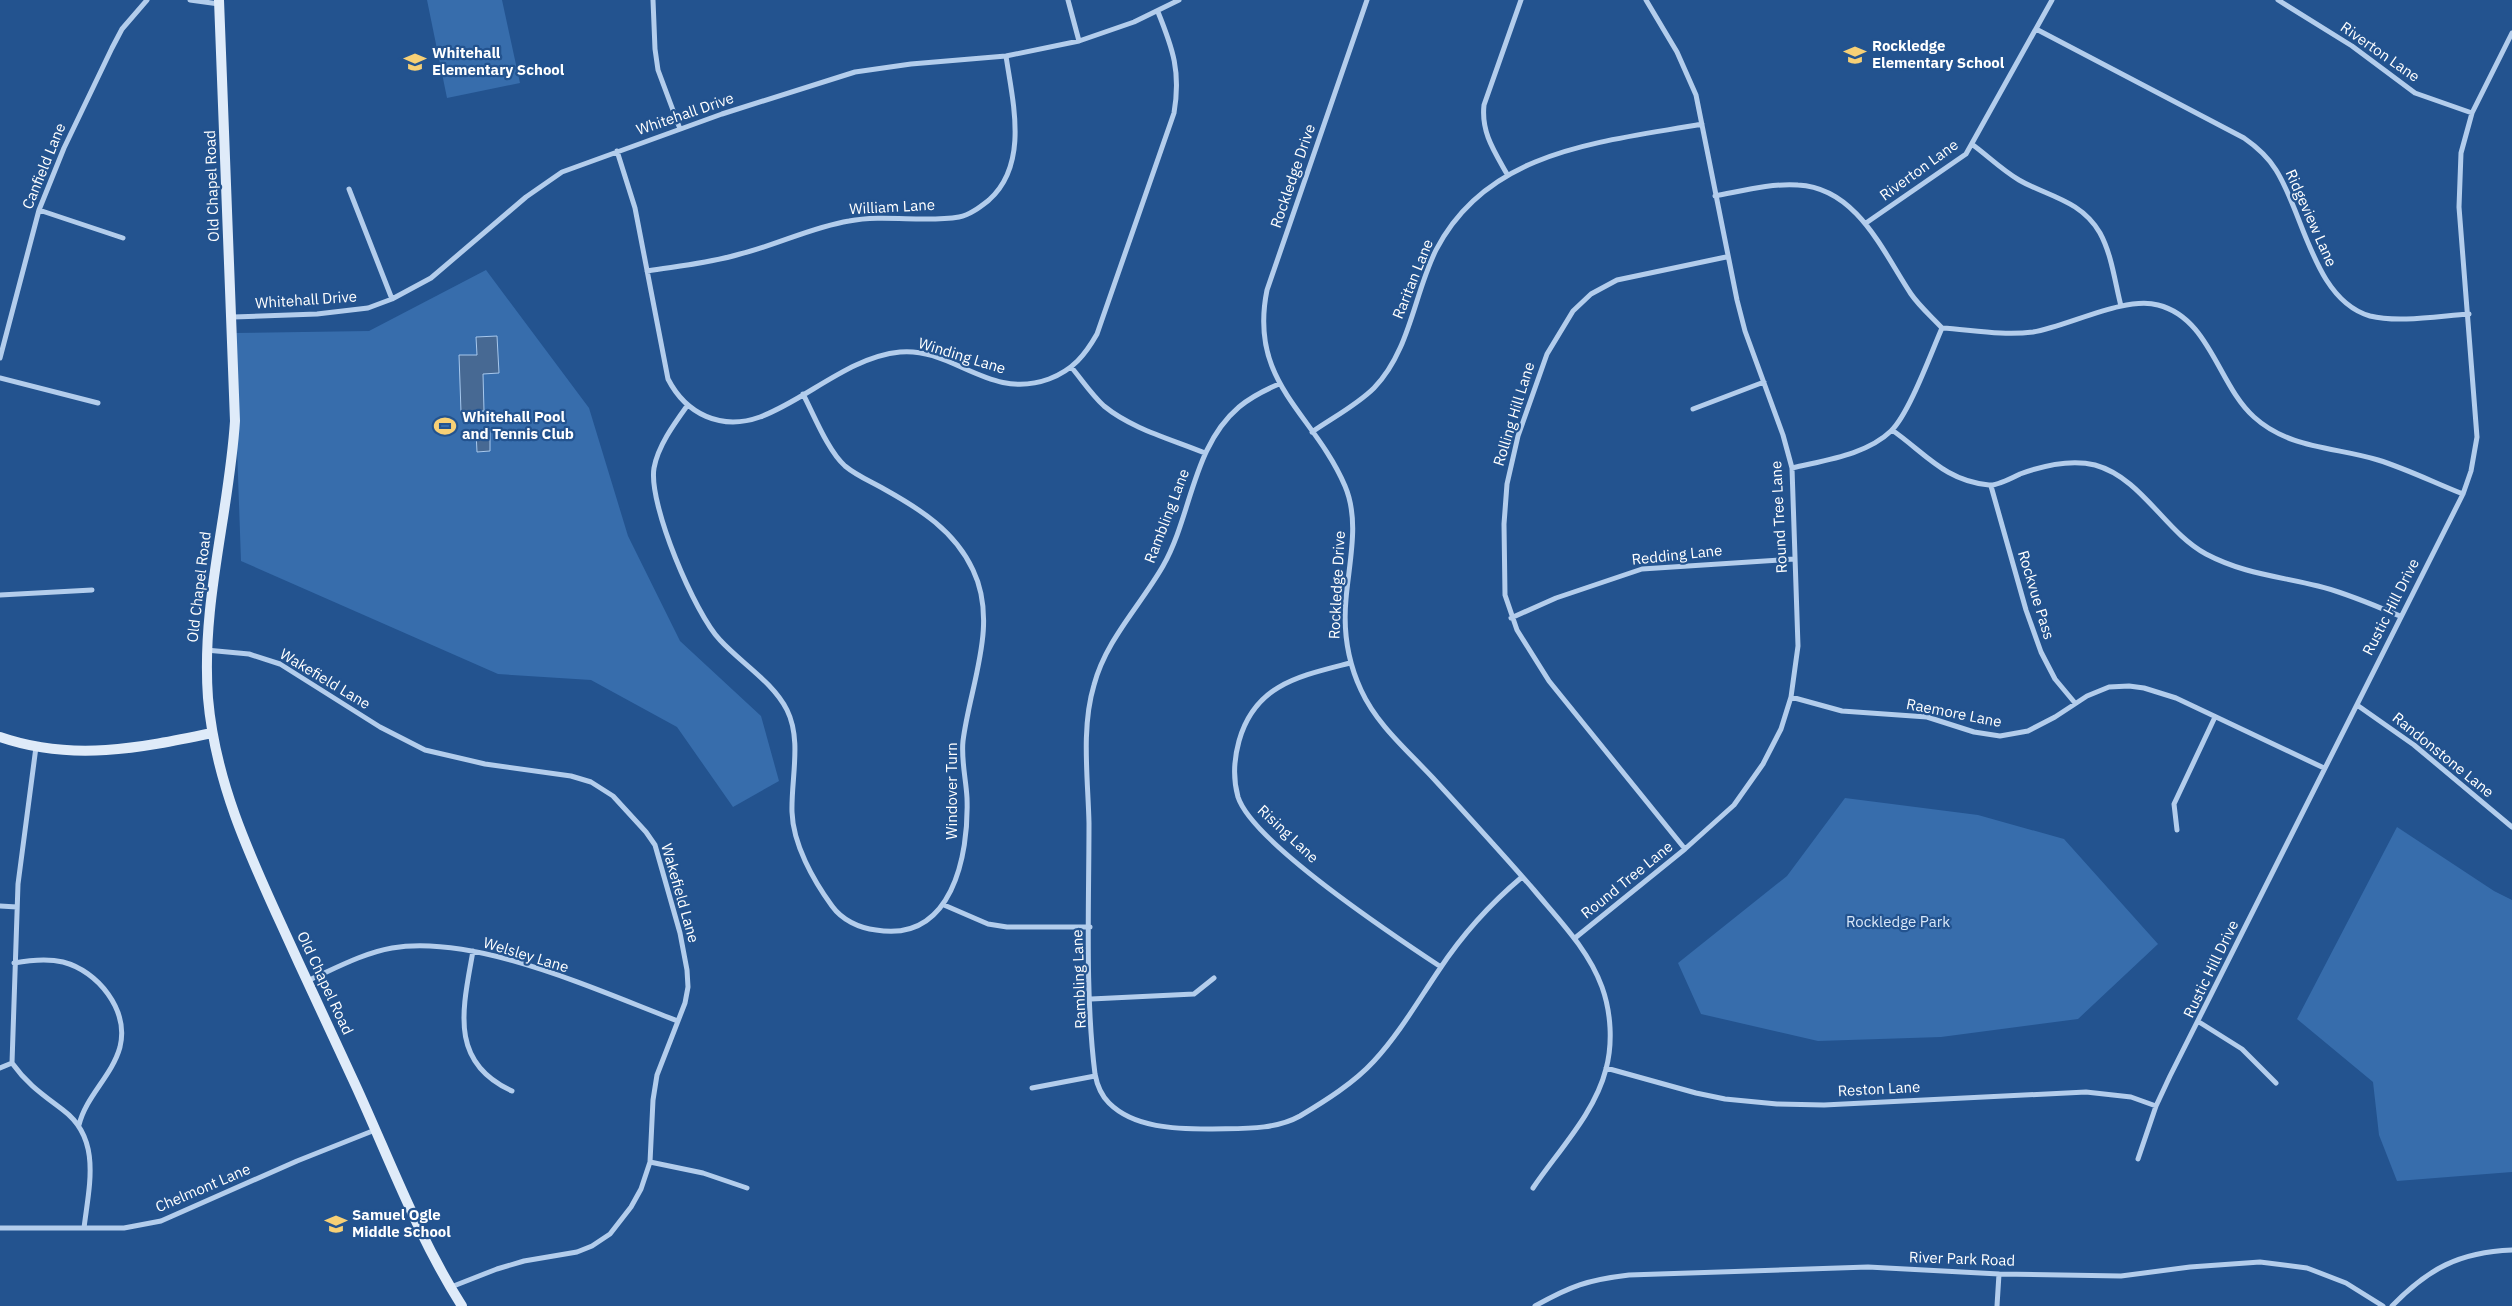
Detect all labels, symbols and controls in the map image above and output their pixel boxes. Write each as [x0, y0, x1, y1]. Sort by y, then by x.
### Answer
street label: Riverton Lane [2337, 17, 2424, 86]
place label: Rockledge Elementary School [1872, 36, 2005, 72]
school or university icon: Rockledge Elementary School [1842, 42, 1868, 68]
place label: Whitehall Elementary School [432, 43, 565, 79]
school or university icon: Whitehall Elementary School [402, 49, 428, 75]
street label: Whitehall Drive [634, 88, 736, 139]
street label: Canfield Lane [18, 120, 69, 212]
street label: Rockledge Drive [1266, 121, 1319, 230]
street label: Old Chapel Road [200, 130, 223, 242]
street label: Riverton Lane [1876, 135, 1962, 204]
street label: Ridgeview Lane [2282, 166, 2341, 269]
street label: William Lane [849, 195, 935, 218]
street label: Raritan Lane [1388, 236, 1437, 321]
street label: Whitehall Drive [254, 286, 358, 313]
street label: Winding Lane [916, 333, 1008, 378]
street label: Rolling Hill Lane [1489, 360, 1538, 468]
place label: Whitehall Pool and Tennis Club [462, 407, 574, 443]
sports icon: Whitehall Pool and Tennis Club [432, 413, 458, 439]
street label: Round Tree Lane [1766, 460, 1791, 574]
street label: Rambling Lane [1140, 466, 1193, 566]
street label: Old Chapel Road [182, 530, 215, 644]
street label: Rockledge Drive [1324, 530, 1349, 640]
street label: Redding Lane [1631, 540, 1723, 569]
street label: Rockvue Pass [2014, 548, 2059, 642]
street label: Rustic Hill Drive [2358, 555, 2423, 658]
street label: Wakefield Lane [276, 644, 374, 713]
street label: Raemore Lane [1905, 694, 2003, 731]
street label: Randonstone Lane [2389, 708, 2498, 801]
street label: Windover Turn [942, 742, 961, 840]
street label: Rising Lane [1254, 801, 1323, 867]
street label: Round Tree Lane [1577, 837, 1676, 922]
street label: Wakefield Lane [657, 841, 704, 945]
park label: Rockledge Park [1846, 912, 1950, 931]
street label: Rustic Hill Drive [2179, 917, 2242, 1021]
street label: Old Chapel Road [293, 928, 358, 1037]
street label: Rambling Lane [1067, 929, 1090, 1029]
street label: Welsley Lane [481, 933, 571, 977]
street label: Reston Lane [1837, 1077, 1921, 1100]
street label: Chelmont Lane [152, 1159, 253, 1216]
place label: Samuel Ogle Middle School [352, 1205, 451, 1241]
school or university icon: Samuel Ogle Middle School [323, 1211, 349, 1237]
street label: River Park Road [1909, 1247, 2015, 1270]

